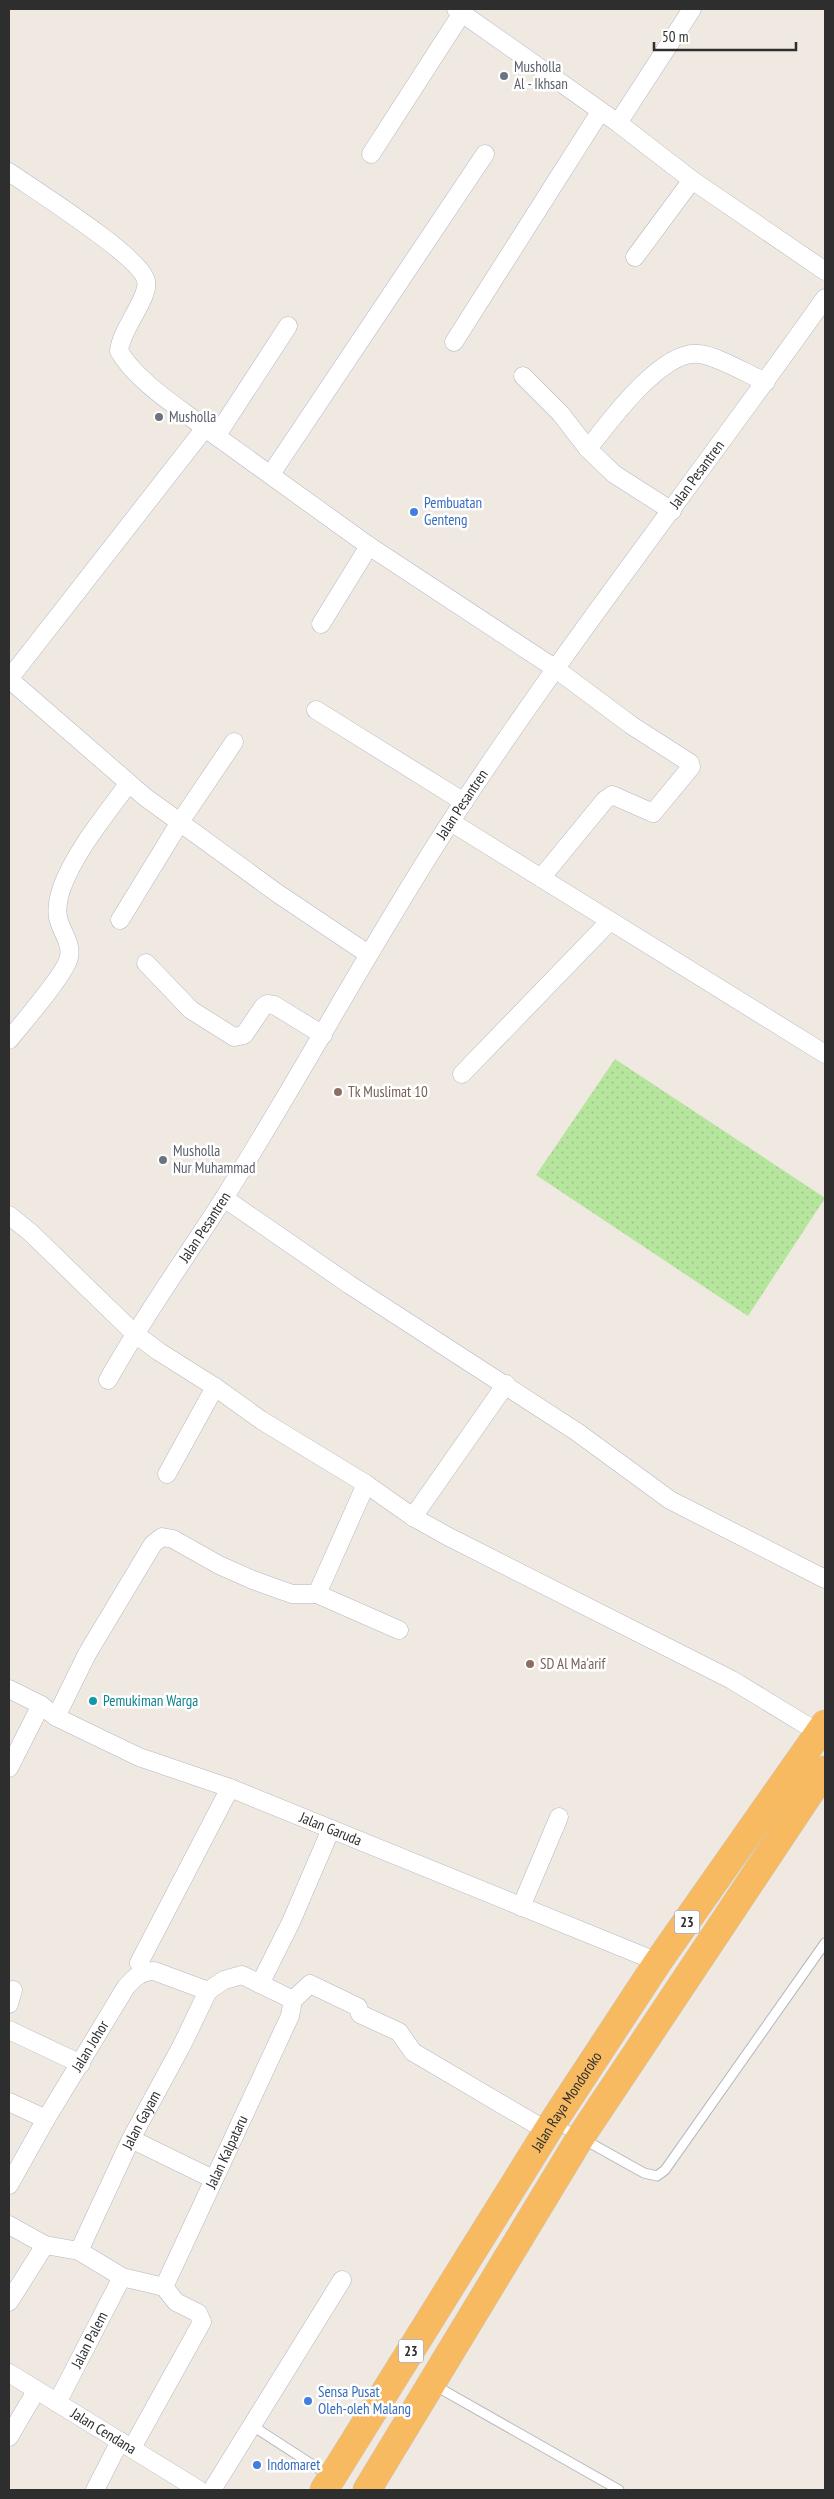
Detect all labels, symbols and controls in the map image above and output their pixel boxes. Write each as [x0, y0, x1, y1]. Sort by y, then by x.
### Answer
scale bar [654, 20, 796, 52]
text: 50 m [662, 27, 688, 46]
place label: Musholla Al - Ikhsan [514, 57, 568, 93]
marker: Musholla Al - Ikhsan [498, 70, 510, 82]
place label: Musholla [169, 407, 216, 426]
marker: Musholla [153, 411, 165, 423]
street label: Jalan Pesantren [665, 436, 728, 513]
place label: Pembuatan Genteng [424, 493, 482, 529]
marker: Pembuatan Genteng [408, 506, 420, 518]
street label: Jalan Pesantren [431, 765, 492, 844]
place label: Tk Muslimat 10 [348, 1082, 428, 1101]
marker: Tk Muslimat 10 [332, 1086, 344, 1098]
place label: Musholla Nur Muhammad [173, 1141, 256, 1177]
marker: Musholla Nur Muhammad [157, 1154, 169, 1166]
street label: Jalan Pesantren [174, 1188, 234, 1267]
place label: SD Al Ma'arif [540, 1654, 607, 1673]
marker: SD Al Ma'arif [524, 1658, 536, 1670]
place label: Pemukiman Warga [103, 1691, 198, 1710]
marker: Pemukiman Warga [87, 1695, 99, 1707]
street label: Jalan Garuda [296, 1807, 365, 1850]
road number: 23 [674, 1910, 700, 1934]
street label: Jalan Johor [67, 2016, 113, 2076]
street label: Jalan Raya Mondoroko [526, 2048, 606, 2156]
street label: Jalan Gayam [117, 2087, 164, 2153]
street label: Jalan Kalpataru [201, 2112, 252, 2192]
street label: Jalan Palem [66, 2308, 111, 2372]
road number: 23 [398, 2340, 424, 2362]
place label: Sensa Pusat Oleh-oleh Malang [318, 2382, 411, 2418]
marker: Sensa Pusat Oleh-oleh Malang [302, 2395, 314, 2407]
street label: Jalan Cendana [67, 2403, 140, 2458]
place label: Indomaret [267, 2455, 320, 2474]
marker: Indomaret [251, 2459, 263, 2471]

